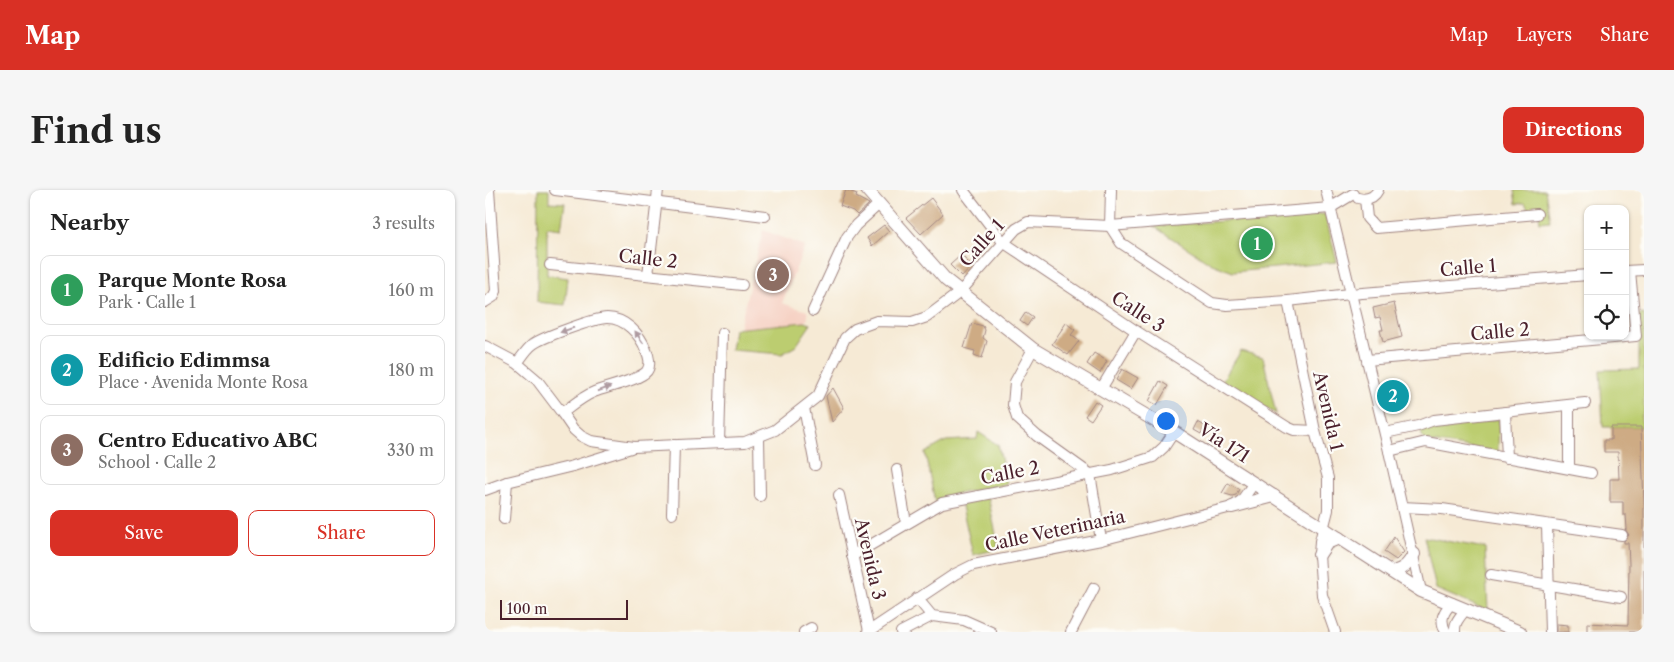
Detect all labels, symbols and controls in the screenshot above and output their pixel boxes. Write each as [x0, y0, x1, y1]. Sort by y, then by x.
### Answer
text: Map [25, 21, 80, 50]
text: Map [1450, 24, 1488, 46]
text: Layers [1516, 24, 1572, 46]
text: Share [1600, 24, 1649, 46]
button: Directions [1503, 107, 1644, 153]
text: Find us [30, 109, 162, 152]
map controls [1584, 205, 1629, 340]
button: + [1584, 205, 1629, 250]
text: Nearby [50, 210, 129, 235]
text: 3 results [372, 213, 435, 233]
street label: Calle 1 [955, 214, 1009, 271]
pin: 1 [1241, 225, 1273, 263]
street label: Calle 2 [617, 245, 679, 273]
button: − [1584, 250, 1629, 295]
street label: Calle 1 [1439, 255, 1498, 281]
pin: 3 [757, 256, 789, 294]
text: Parque Monte Rosa [98, 269, 287, 292]
text: 1 [63, 280, 71, 300]
text: 160 m [389, 280, 434, 300]
street label: Calle 3 [1107, 287, 1169, 337]
text: Park · Calle 1 [98, 292, 196, 312]
button: locate [1584, 295, 1629, 340]
street label: Calle 2 [1470, 318, 1530, 346]
one-way arrow [560, 327, 575, 334]
one-way arrow [634, 330, 644, 344]
text: Edificio Edimmsa [98, 349, 270, 372]
text: 2 [62, 360, 72, 380]
text: 180 m [388, 360, 434, 380]
street label: Avenida 1 [1308, 368, 1348, 453]
text: Place · Avenida Monte Rosa [98, 372, 308, 392]
pin: 2 [1377, 377, 1409, 415]
one-way arrow [597, 385, 612, 393]
your location [1153, 408, 1179, 434]
street label: Vía 171 [1194, 418, 1254, 468]
text: Centro Educativo ABC [98, 429, 317, 452]
text: 3 [62, 440, 72, 460]
text: 330 m [387, 440, 434, 460]
text: School · Calle 2 [98, 452, 216, 472]
street label: Calle 2 [979, 457, 1041, 489]
street label: Calle Veterinaria [983, 505, 1127, 557]
button: Save [50, 510, 238, 556]
button: Share [248, 510, 435, 556]
street label: Avenida 3 [850, 515, 890, 602]
scale bar [500, 597, 627, 620]
text: 100 m [507, 600, 547, 618]

